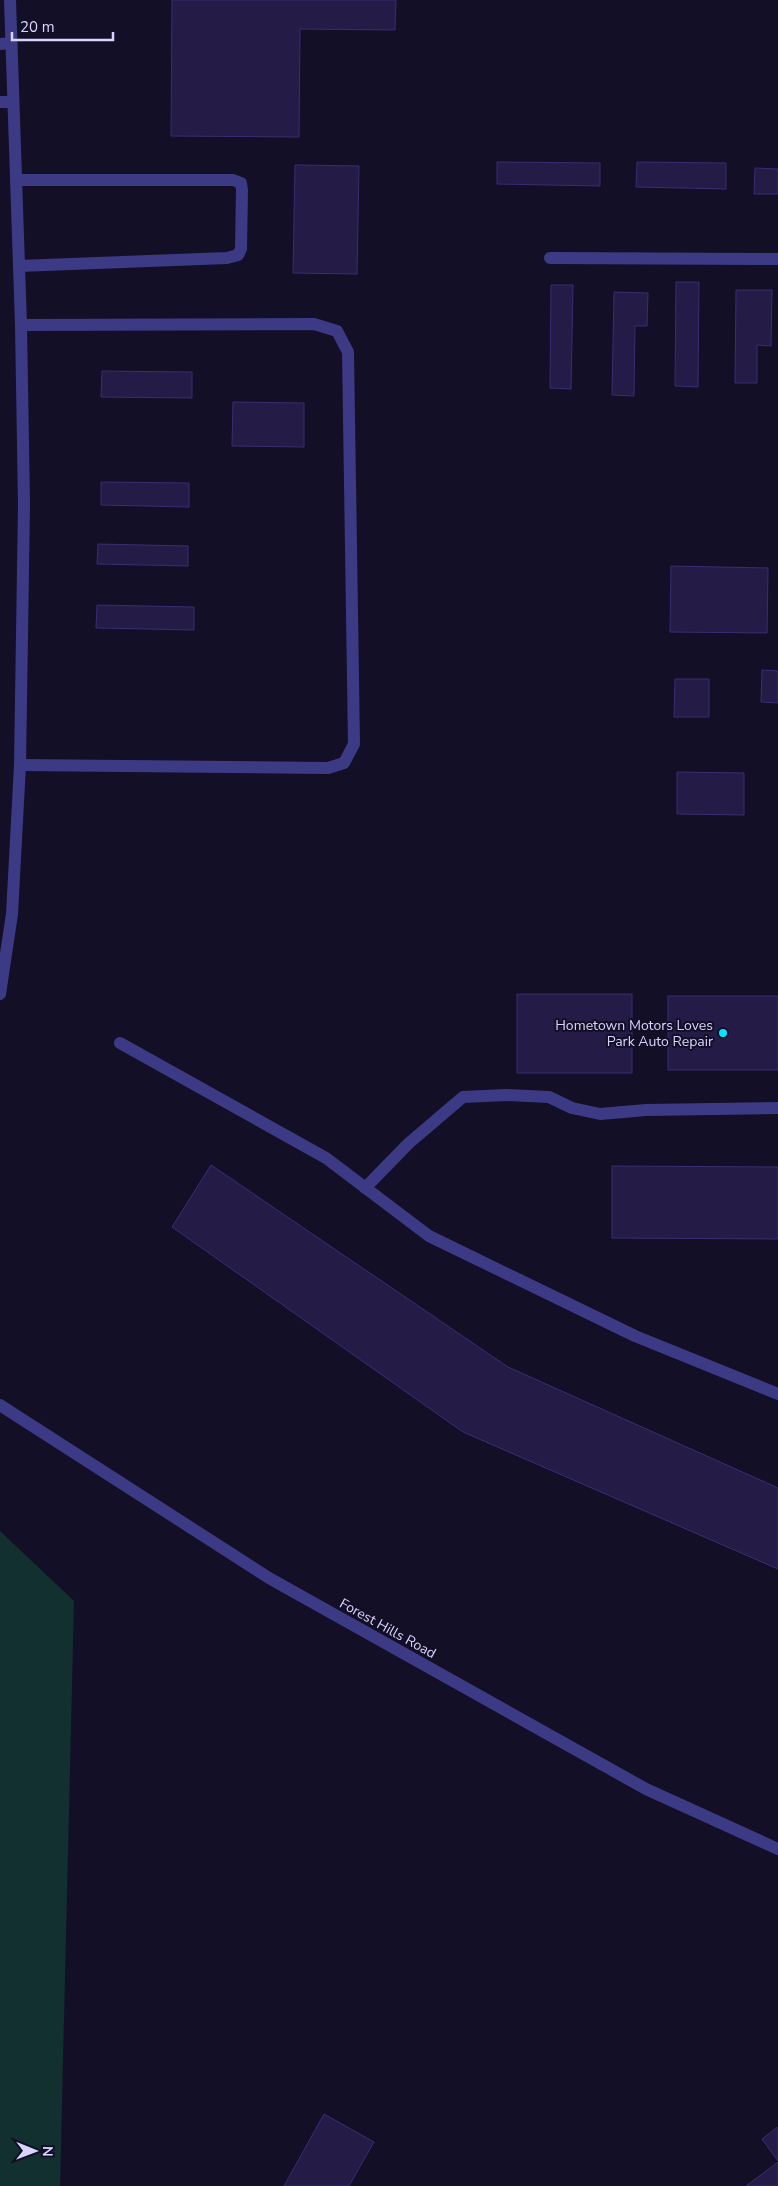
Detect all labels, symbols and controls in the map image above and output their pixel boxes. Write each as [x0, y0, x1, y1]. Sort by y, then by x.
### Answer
scale bar [12, 10, 114, 42]
text: 20 m [20, 17, 55, 37]
place label: Hometown Motors Loves Park Auto Repair [555, 1016, 713, 1051]
marker: Hometown Motors Loves Park Auto Repair [717, 1027, 729, 1039]
street label: Forest Hills Road [336, 1594, 439, 1663]
north arrow [10, 2126, 60, 2176]
text: N [38, 2146, 57, 2157]

